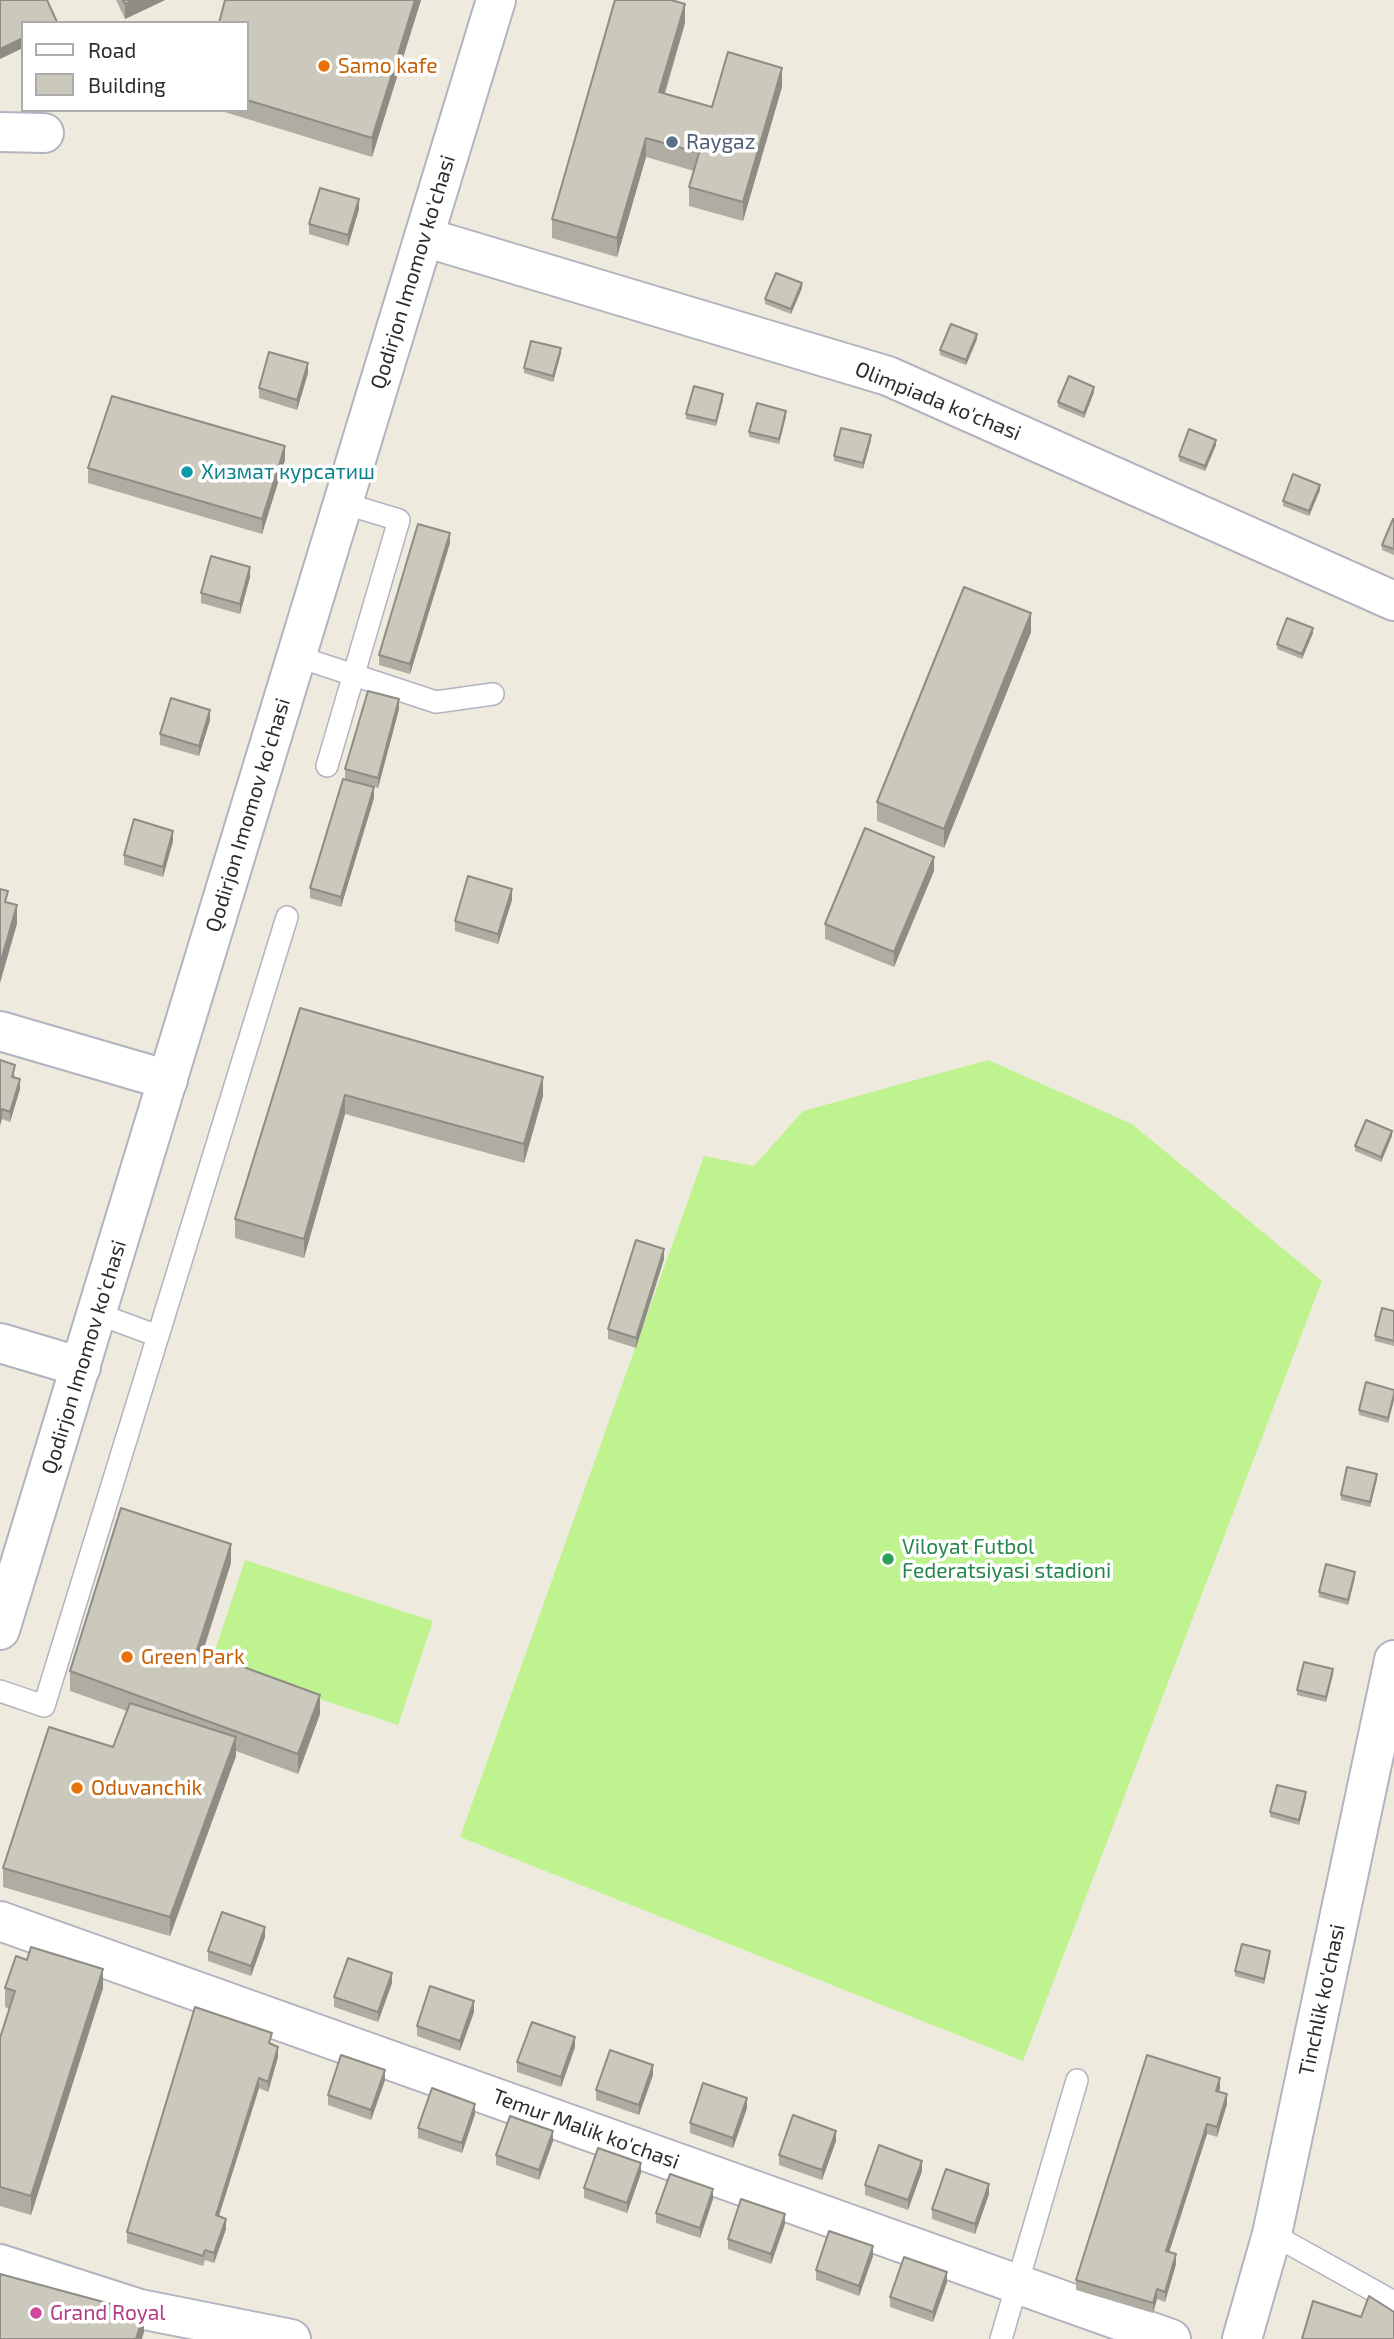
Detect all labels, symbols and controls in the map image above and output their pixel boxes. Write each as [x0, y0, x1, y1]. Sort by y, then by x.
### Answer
legend [21, 21, 248, 112]
text: Road [88, 37, 136, 62]
place label: Samo kafe [338, 53, 438, 79]
marker: Samo kafe [316, 58, 332, 74]
text: Building [88, 72, 166, 97]
place label: Raygaz [686, 129, 755, 155]
marker: Raygaz [664, 134, 680, 150]
street label: Qodirjon Imomov ko'chasi [365, 152, 461, 392]
street label: Olimpiada ko'chasi [851, 356, 1025, 446]
place label: Хизмат курсатиш [201, 459, 375, 485]
marker: Хизмат курсатиш [179, 464, 195, 480]
street label: Qodirjon Imomov ko'chasi [200, 695, 296, 935]
street label: Qodirjon Imomov ko'chasi [36, 1237, 132, 1477]
place label: Viloyat Futbol Federatsiyasi stadioni [902, 1534, 1111, 1584]
marker: Viloyat Futbol Federatsiyasi stadioni [880, 1551, 896, 1567]
place label: Green Park [141, 1644, 245, 1670]
marker: Green Park [119, 1649, 135, 1665]
place label: Oduvanchik [91, 1775, 202, 1801]
marker: Oduvanchik [69, 1780, 85, 1796]
street label: Tinchlik ko'chasi [1294, 1922, 1350, 2078]
street label: Temur Malik ko'chasi [489, 2083, 683, 2175]
place label: Grand Royal [50, 2300, 165, 2326]
marker: Grand Royal [28, 2305, 44, 2321]

